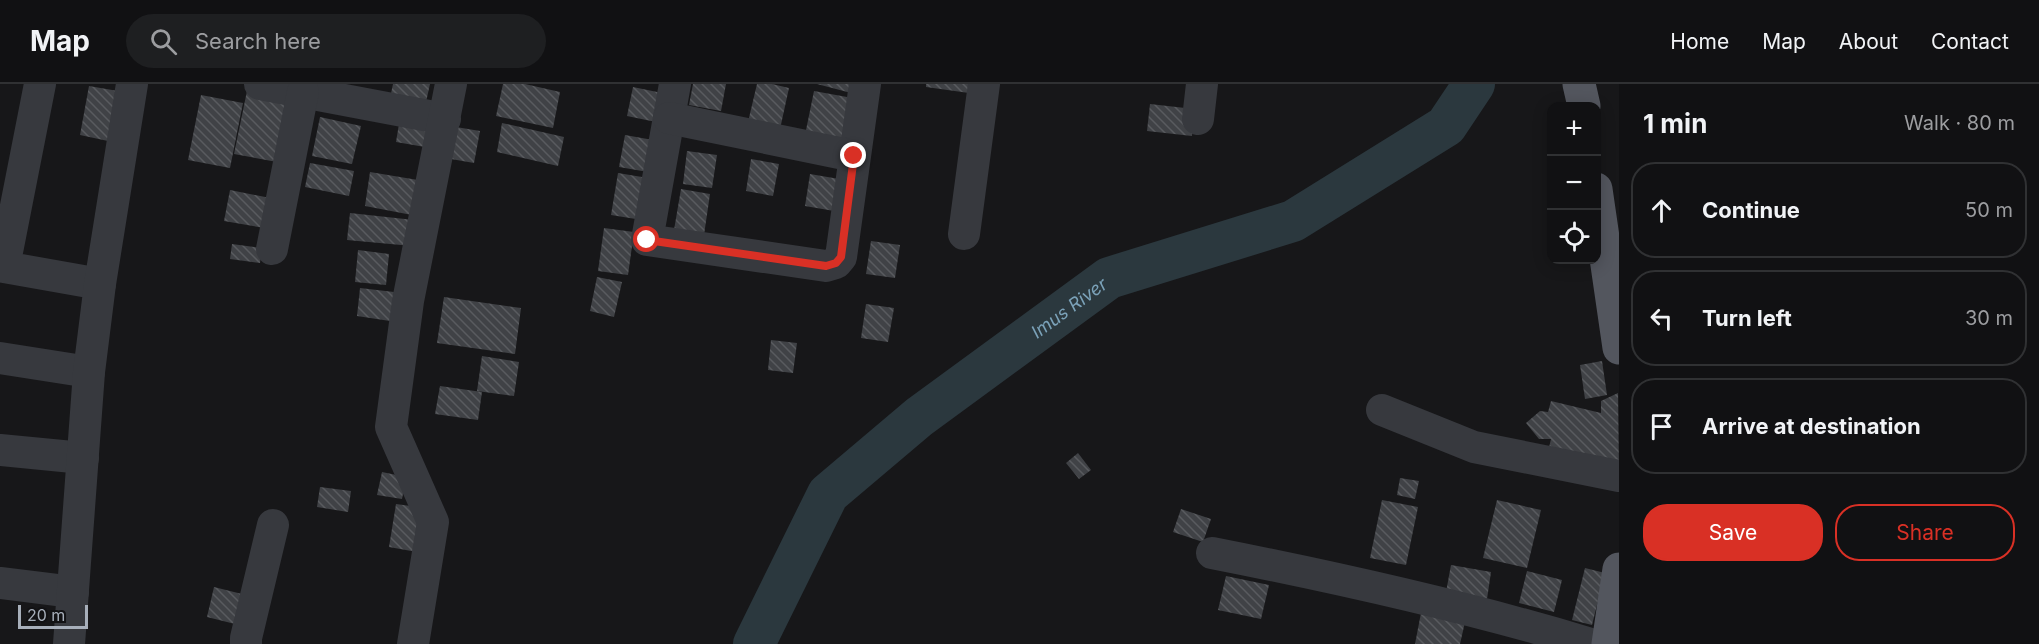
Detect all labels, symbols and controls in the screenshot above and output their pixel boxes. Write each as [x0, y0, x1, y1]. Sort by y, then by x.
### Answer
search box [126, 14, 546, 68]
text: Map [30, 24, 90, 58]
icon: search [147, 25, 180, 58]
text: Search here [195, 28, 321, 54]
text: Home [1670, 29, 1729, 54]
text: Map [1762, 29, 1806, 54]
text: About [1839, 29, 1898, 54]
text: Contact [1931, 29, 2009, 54]
map controls [1547, 102, 1601, 264]
button: + [1547, 102, 1601, 156]
text: 1 min [1643, 108, 1707, 139]
text: Walk · 80 m [1904, 111, 2015, 135]
route end [840, 142, 866, 168]
button: − [1547, 156, 1601, 210]
icon: ahead [1645, 194, 1678, 227]
text: Continue [1702, 197, 1800, 223]
text: 50 m [1965, 198, 2013, 222]
button: locate [1547, 210, 1601, 264]
route start [633, 226, 659, 252]
water label: Imus River [1027, 272, 1112, 342]
icon: left [1645, 302, 1678, 335]
text: Turn left [1702, 305, 1792, 331]
text: 30 m [1965, 306, 2013, 330]
icon: arrive [1645, 410, 1678, 443]
text: Arrive at destination [1702, 413, 1921, 439]
button: Save [1643, 504, 1823, 561]
button: Share [1835, 504, 2015, 561]
scale bar [18, 602, 88, 630]
text: 20 m [27, 605, 65, 625]

